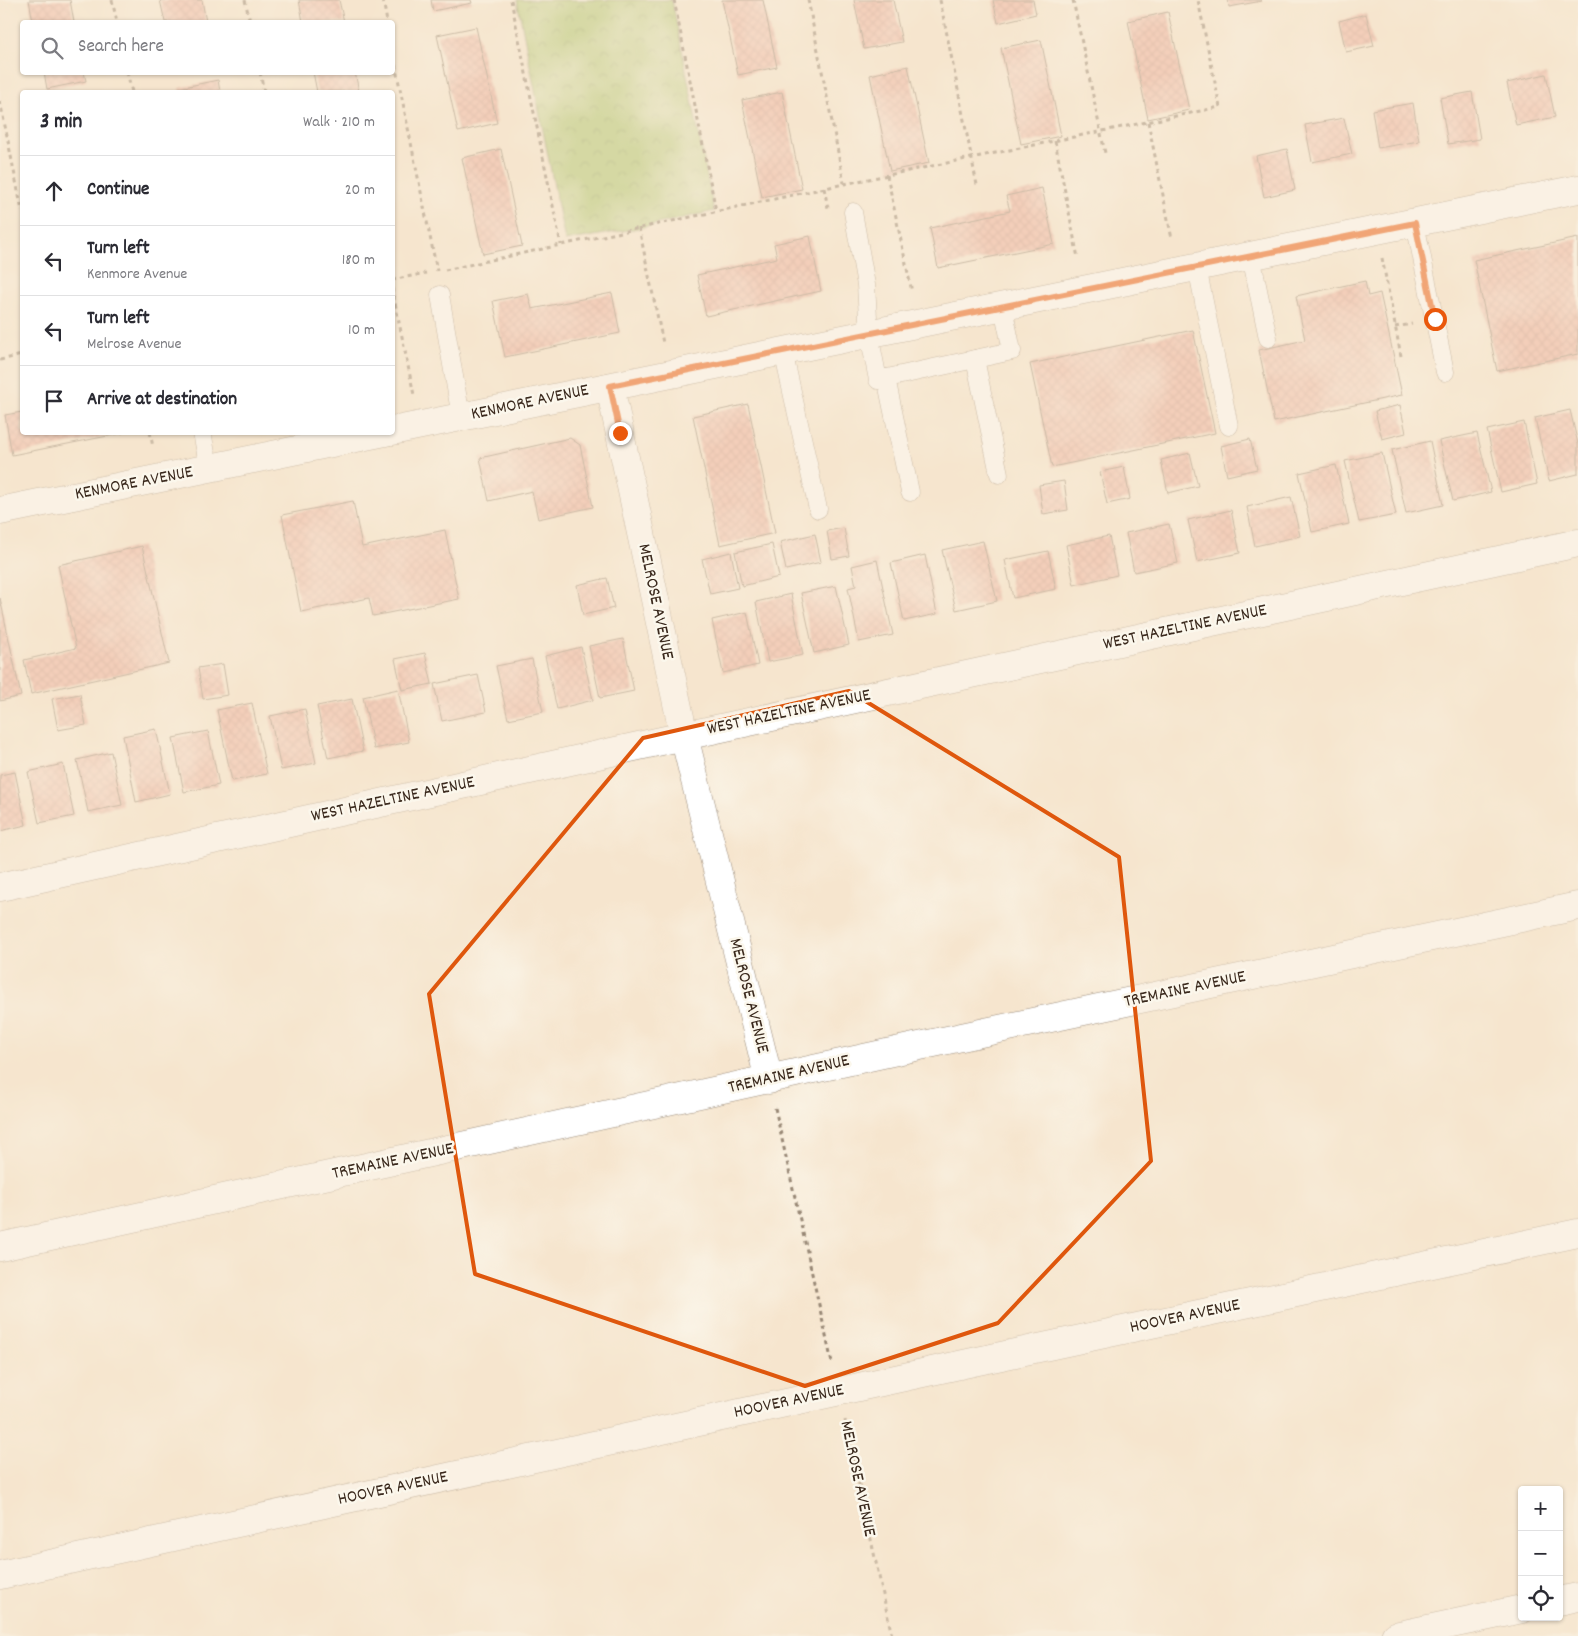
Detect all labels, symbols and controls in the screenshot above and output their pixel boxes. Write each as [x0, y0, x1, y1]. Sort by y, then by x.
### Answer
search box [20, 20, 395, 75]
icon: search [38, 34, 66, 62]
text: Search here [78, 34, 164, 61]
text: 3 min [40, 108, 82, 138]
text: Walk · 210 m [303, 111, 375, 134]
icon: ahead [40, 177, 68, 205]
text: Continue [87, 177, 149, 204]
text: 20 m [345, 179, 375, 202]
text: Turn left [87, 236, 150, 263]
icon: left [40, 247, 68, 275]
text: 180 m [342, 249, 375, 272]
text: Kenmore Avenue [87, 263, 187, 286]
text: Turn left [87, 306, 150, 333]
route start [1424, 308, 1447, 331]
icon: left [40, 317, 68, 345]
text: 10 m [348, 319, 375, 342]
text: Melrose Avenue [87, 333, 182, 356]
street label: KENMORE AVENUE [469, 378, 591, 428]
icon: arrive [40, 387, 68, 415]
text: Arrive at destination [87, 387, 237, 414]
route end [609, 422, 632, 445]
street label: KENMORE AVENUE [73, 460, 195, 508]
street label: MELROSE AVENUE [631, 542, 679, 662]
street label: WEST HAZELTINE AVENUE [1101, 598, 1269, 658]
street label: WEST HAZELTINE AVENUE [705, 683, 873, 743]
street label: WEST HAZELTINE AVENUE [309, 770, 477, 830]
street label: MELROSE AVENUE [722, 936, 774, 1056]
street label: TREMAINE AVENUE [1122, 965, 1248, 1015]
street label: TREMAINE AVENUE [726, 1049, 852, 1101]
street label: TREMAINE AVENUE [330, 1137, 456, 1187]
street label: HOOVER AVENUE [1128, 1293, 1242, 1341]
street label: HOOVER AVENUE [732, 1378, 846, 1426]
street label: MELROSE AVENUE [833, 1419, 881, 1539]
street label: HOOVER AVENUE [336, 1465, 450, 1513]
map controls [1518, 1486, 1563, 1621]
button: + [1518, 1486, 1563, 1531]
button: − [1518, 1531, 1563, 1576]
button: locate [1518, 1576, 1563, 1621]

